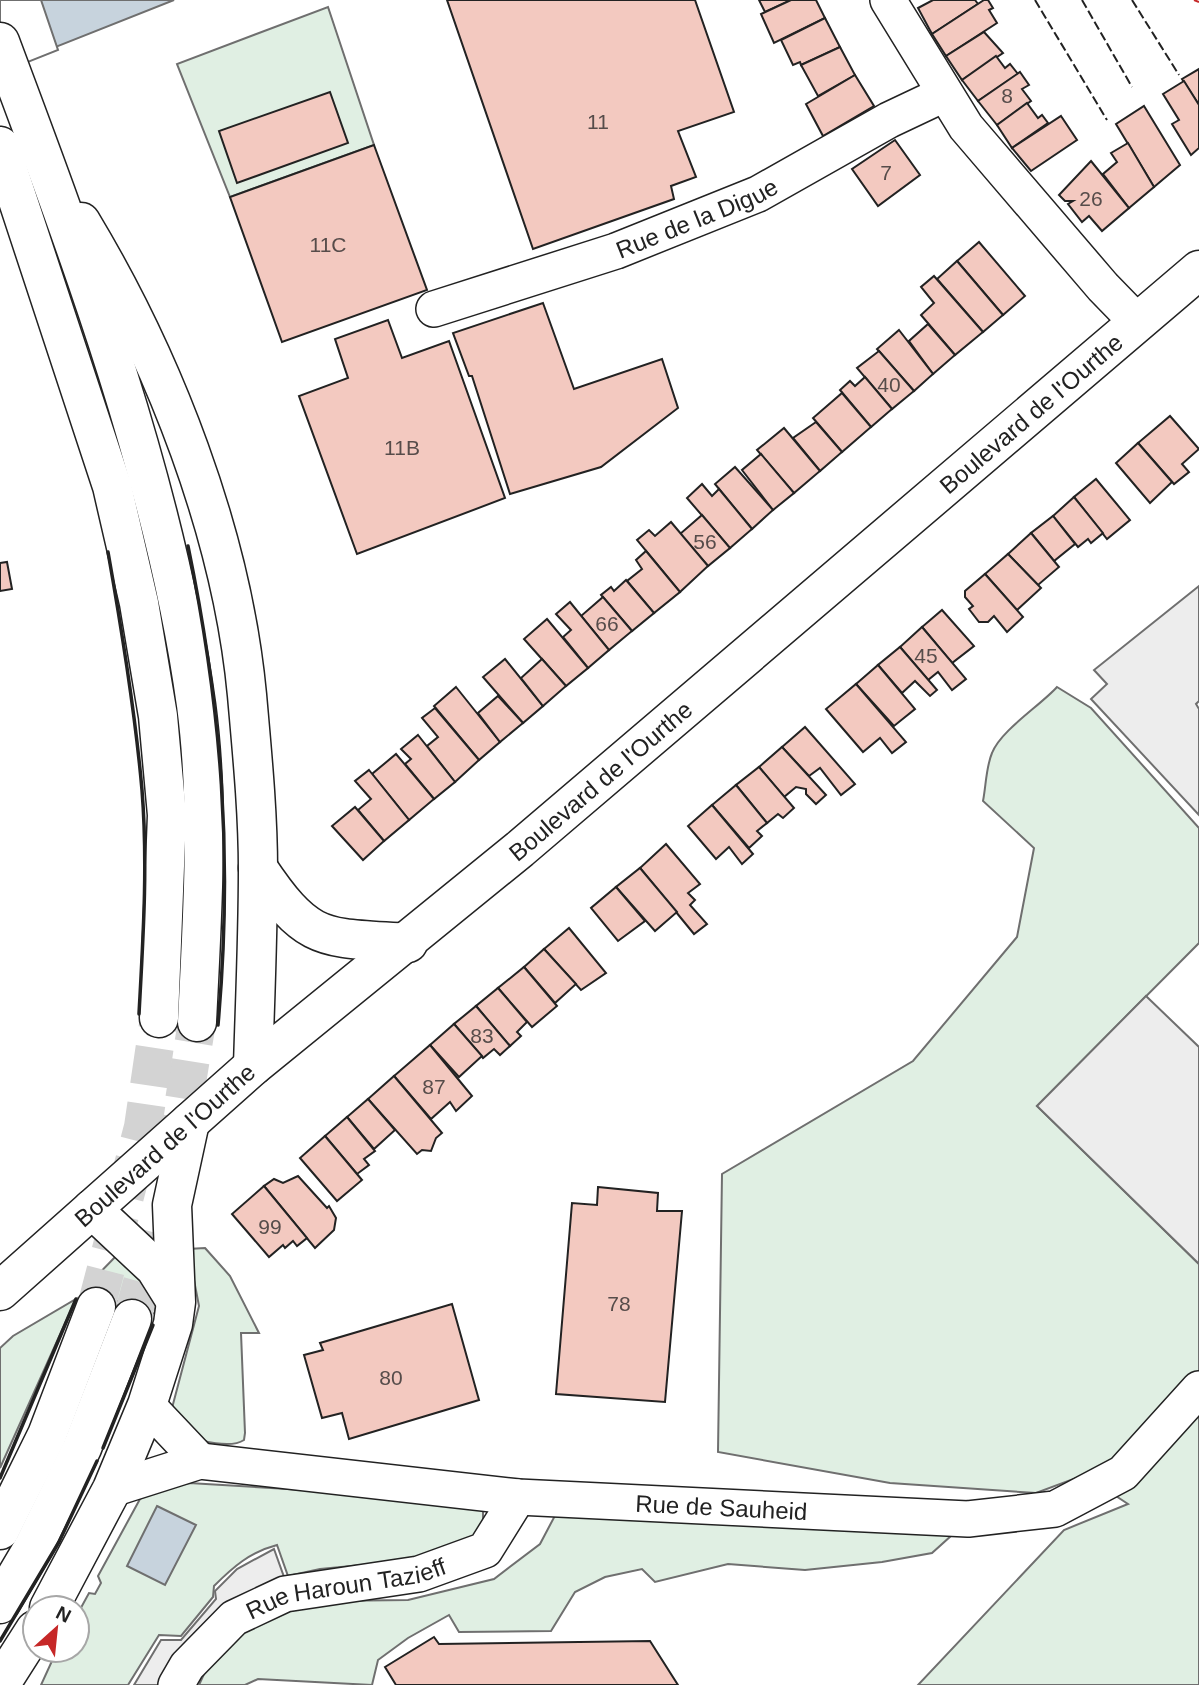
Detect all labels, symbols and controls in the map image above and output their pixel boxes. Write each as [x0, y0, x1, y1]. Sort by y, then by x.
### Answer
house number: 8 [1001, 84, 1013, 107]
house number: 11 [587, 110, 609, 133]
house number: 7 [880, 161, 892, 184]
street label: Rue de la Digue [612, 172, 782, 263]
house number: 26 [1079, 187, 1103, 210]
house number: 11C [310, 233, 346, 256]
street label: Boulevard de l'Ourthe [934, 328, 1128, 499]
house number: 40 [877, 373, 901, 396]
house number: 11B [384, 436, 420, 459]
house number: 56 [693, 530, 717, 553]
house number: 66 [595, 612, 619, 635]
house number: 45 [914, 644, 938, 667]
street label: Boulevard de l'Ourthe [503, 695, 697, 866]
house number: 83 [470, 1024, 494, 1047]
street label: Boulevard de l'Ourthe [69, 1058, 260, 1232]
house number: 87 [422, 1075, 446, 1098]
house number: 99 [258, 1215, 282, 1238]
house number: 78 [607, 1292, 631, 1315]
house number: 80 [379, 1366, 403, 1389]
street label: Rue de Sauheid [635, 1489, 808, 1525]
street label: Rue Haroun Tazieff [241, 1552, 450, 1624]
north arrow [21, 1594, 91, 1664]
text: N [53, 1602, 74, 1627]

